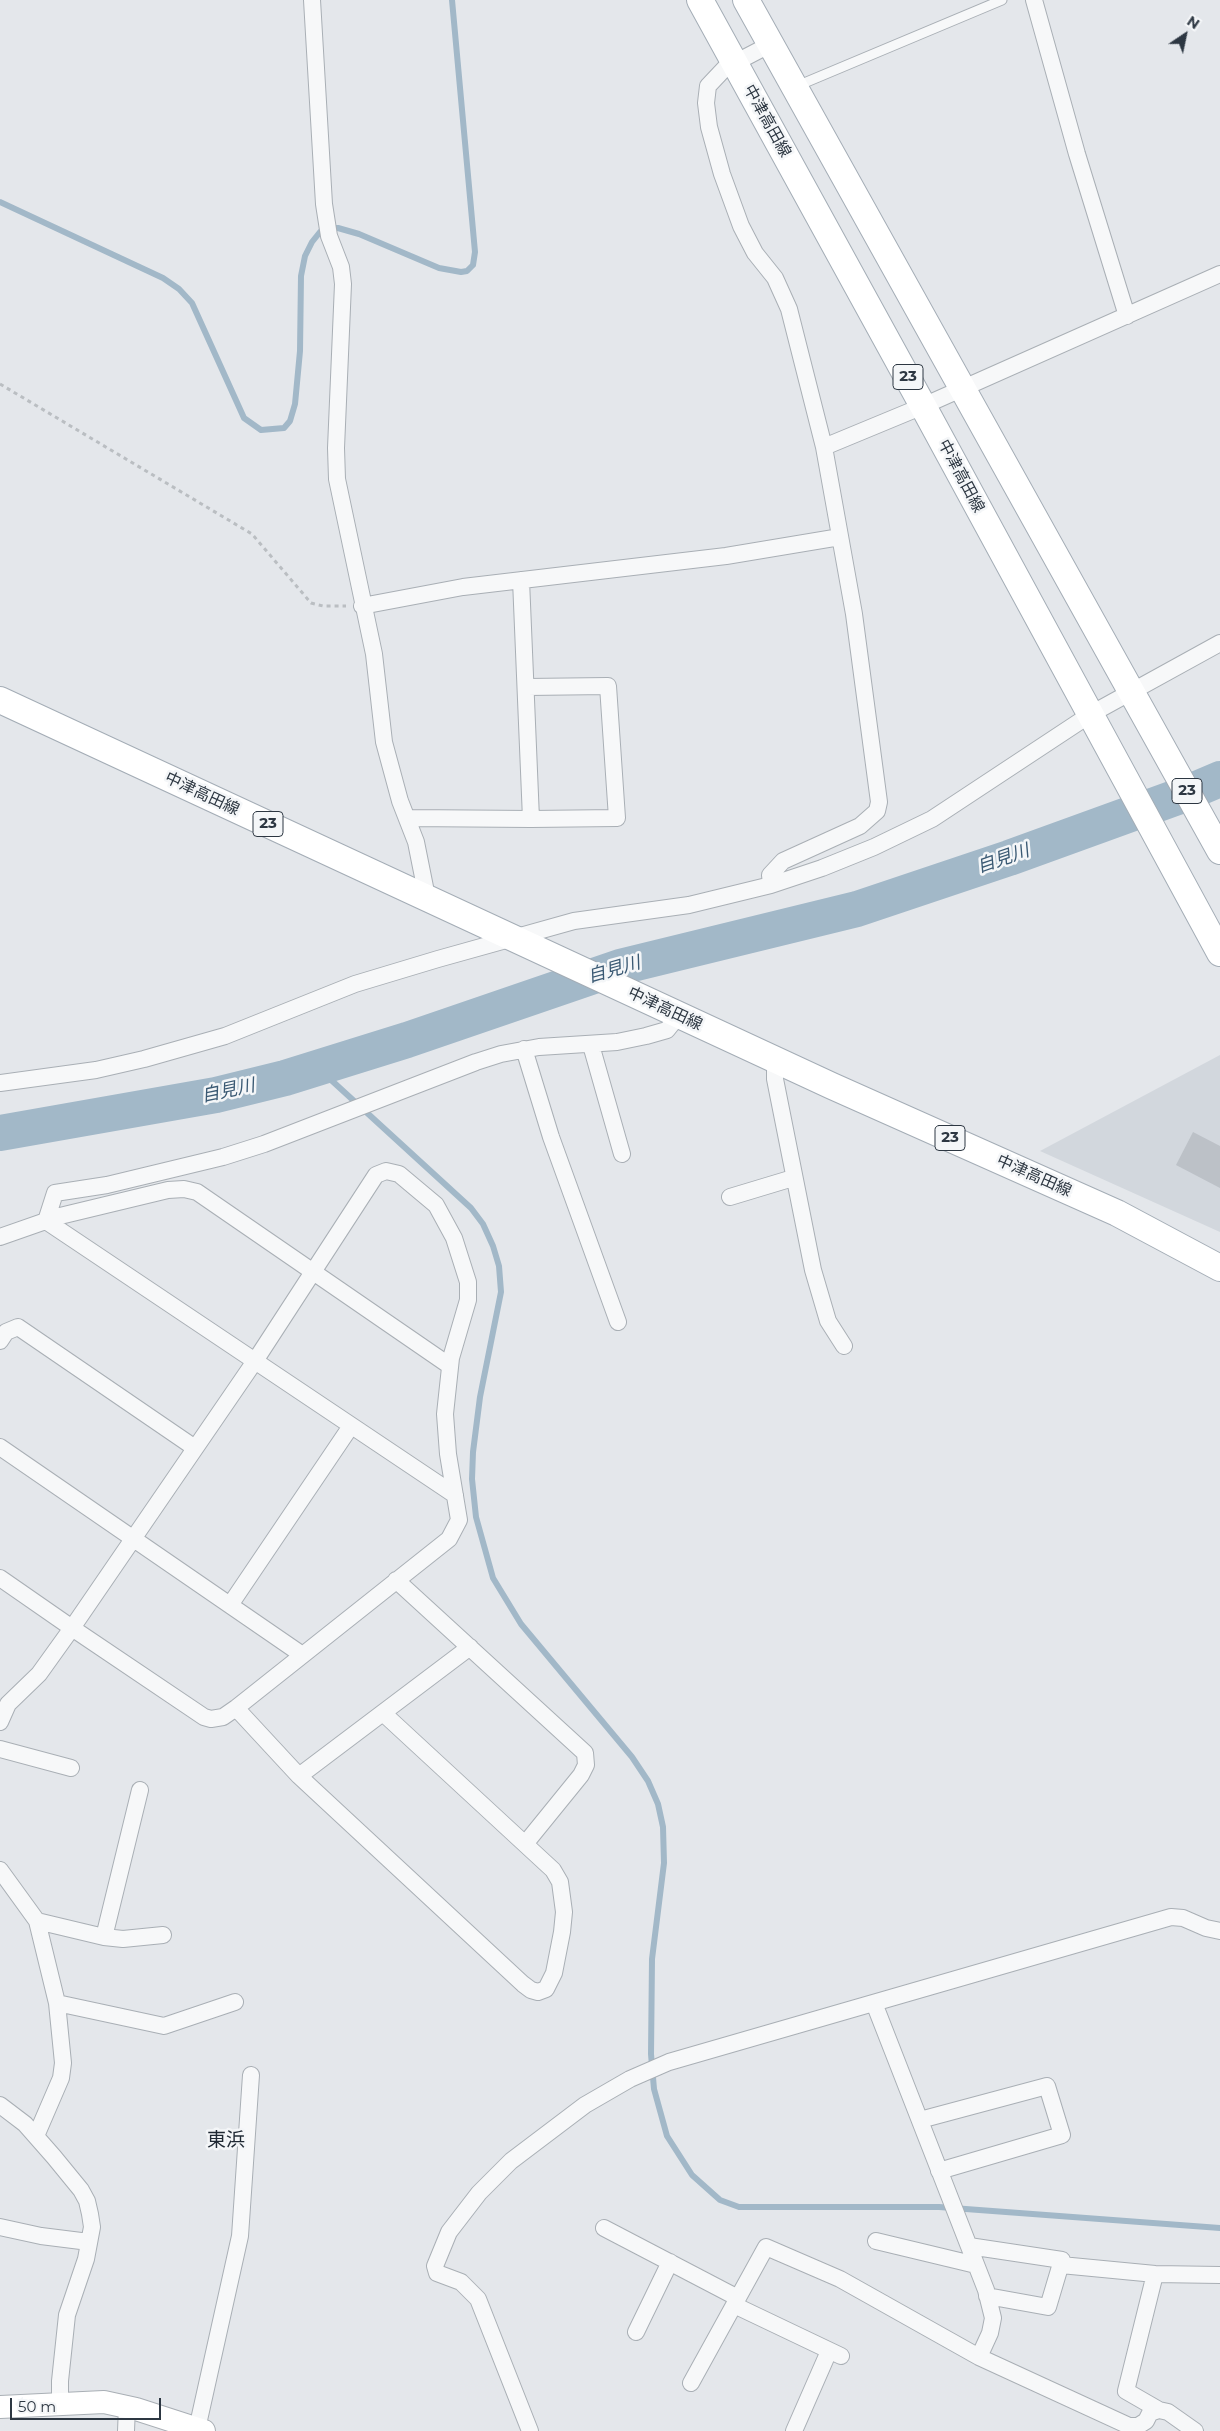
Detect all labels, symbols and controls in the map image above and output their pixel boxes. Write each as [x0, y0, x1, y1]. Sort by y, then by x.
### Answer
north arrow [1160, 10, 1210, 60]
text: N [1184, 12, 1203, 33]
street label: 中津高田線 [739, 81, 795, 161]
road number: 23 [893, 364, 923, 390]
street label: 中津高田線 [934, 436, 988, 516]
street label: 中津高田線 [162, 768, 242, 820]
road number: 23 [1172, 778, 1202, 804]
road number: 23 [253, 812, 283, 836]
water label: 自見川 [974, 840, 1032, 878]
water label: 自見川 [585, 952, 643, 988]
street label: 中津高田線 [625, 983, 705, 1035]
water label: 自見川 [199, 1075, 257, 1107]
road number: 23 [935, 1126, 965, 1150]
street label: 中津高田線 [994, 1151, 1074, 1201]
district label: 東浜 [207, 2129, 245, 2151]
scale bar [12, 2388, 164, 2420]
text: 50 m [18, 2397, 56, 2416]

